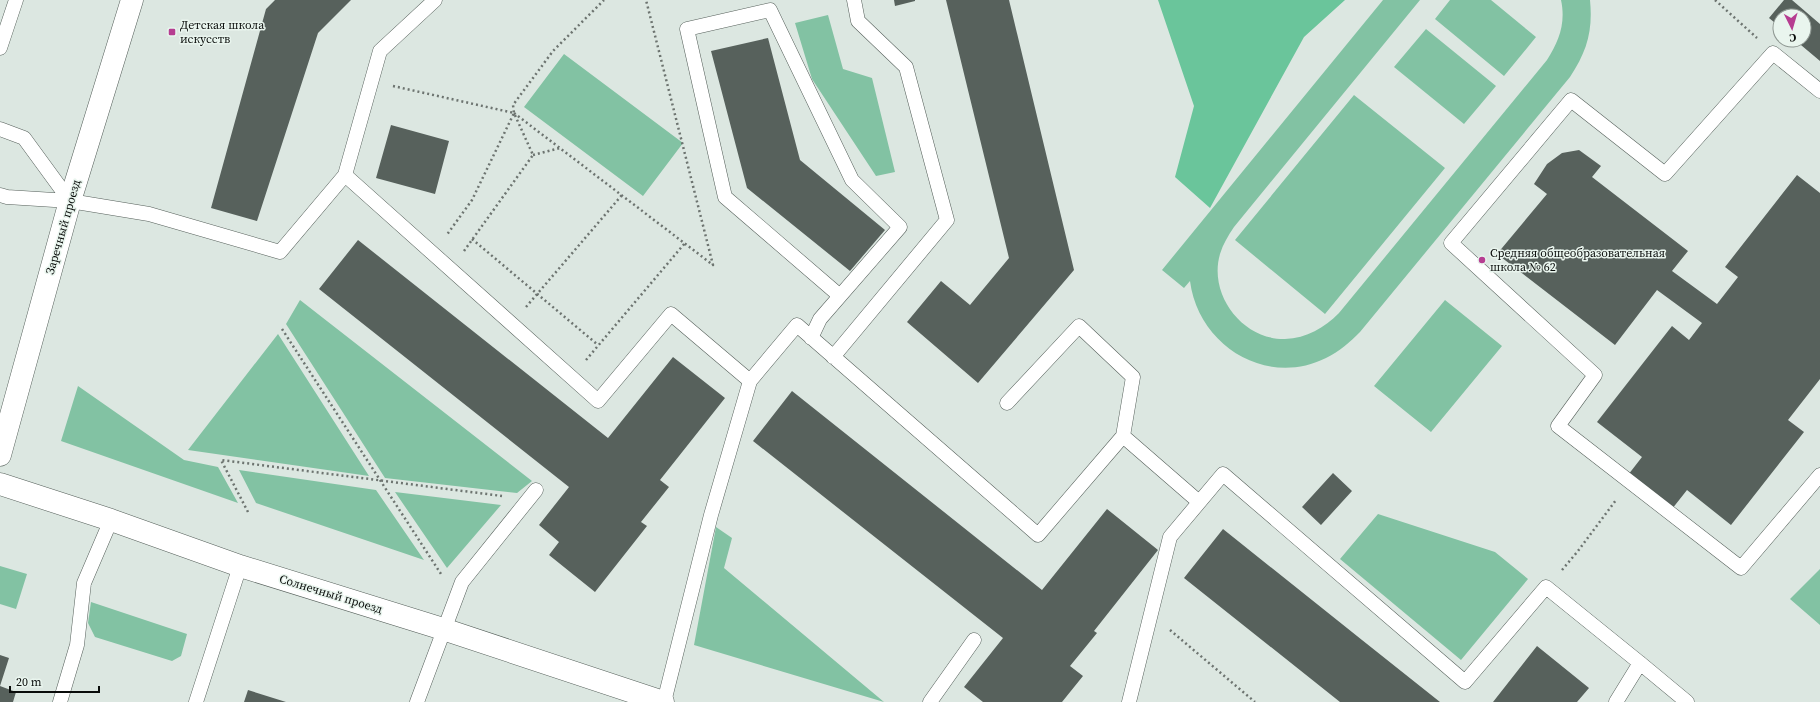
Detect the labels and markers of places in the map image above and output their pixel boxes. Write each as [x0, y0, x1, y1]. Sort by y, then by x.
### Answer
place label: Детская школа искусств [180, 17, 265, 47]
marker: Детская школа искусств [167, 27, 177, 37]
place label: Средняя общеобразовательная школа № 62 [1490, 245, 1665, 275]
marker: Средняя общеобразовательная школа № 62 [1477, 255, 1487, 265]

